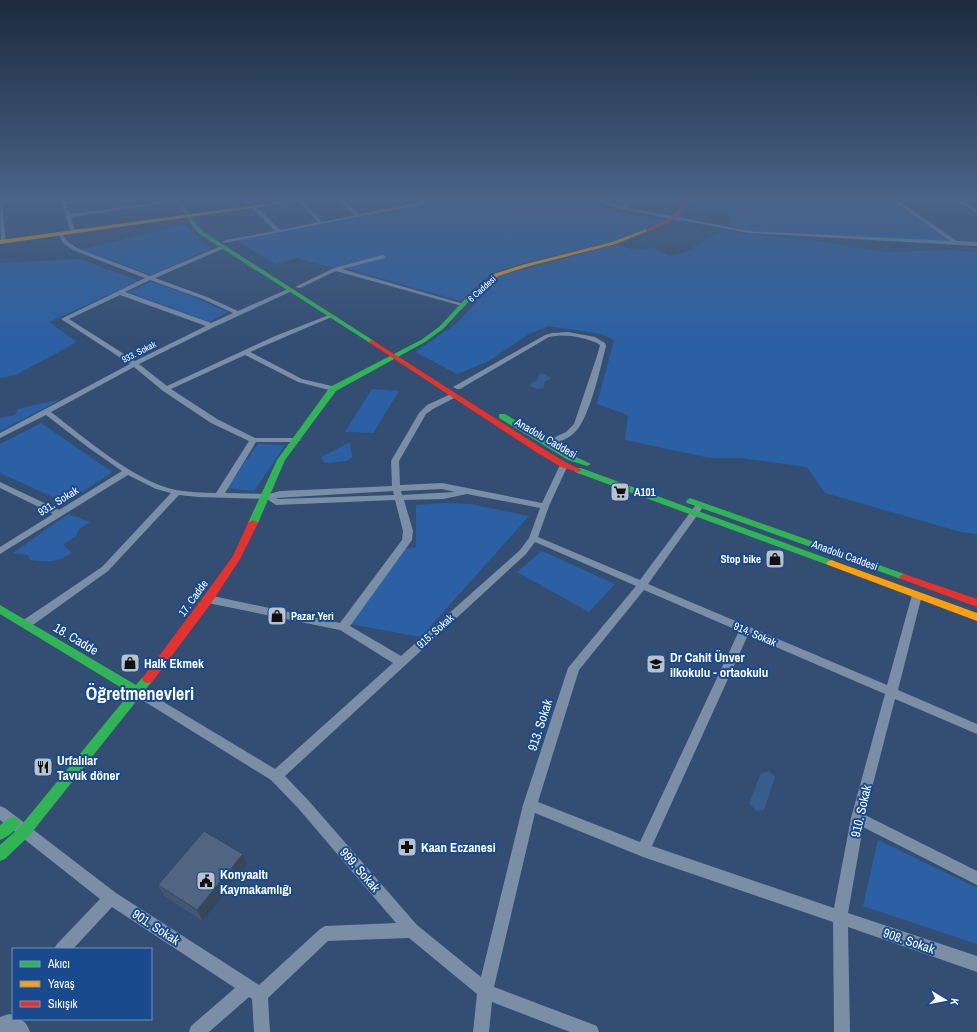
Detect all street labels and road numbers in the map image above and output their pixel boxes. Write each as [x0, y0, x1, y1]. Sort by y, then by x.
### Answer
street label: 6 Caddesi [465, 273, 499, 305]
street label: 933. Sokak [120, 338, 158, 366]
street label: Anadolu Caddesi [512, 414, 579, 461]
street label: 931. Sokak [35, 483, 81, 519]
street label: Anadolu Caddesi [809, 536, 880, 573]
street label: 17. Cadde [175, 577, 211, 619]
street label: 915. Sokak [414, 610, 457, 651]
street label: 18. Cadde [51, 619, 102, 659]
street label: 914. Sokak [731, 619, 779, 649]
street label: 913. Sokak [524, 696, 557, 753]
street label: 910. Sokak [847, 782, 875, 839]
street label: 999. Sokak [336, 844, 384, 896]
street label: 901. Sokak [129, 905, 184, 949]
street label: 908. Sokak [881, 924, 938, 958]

